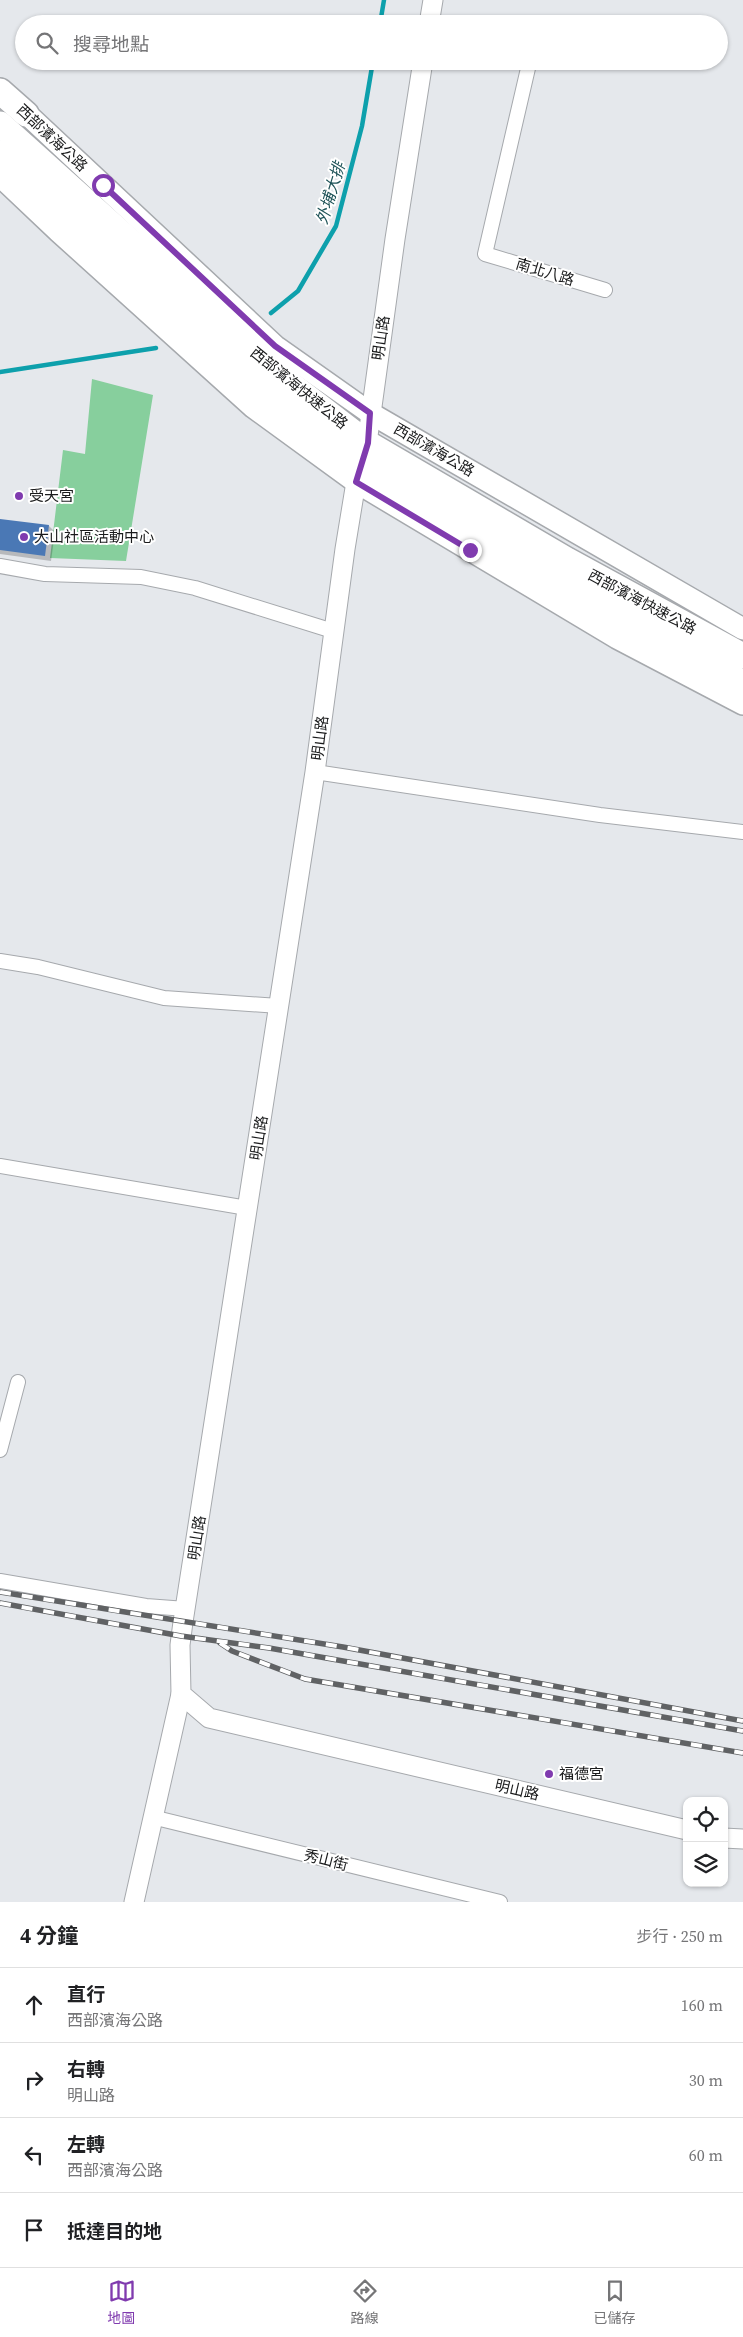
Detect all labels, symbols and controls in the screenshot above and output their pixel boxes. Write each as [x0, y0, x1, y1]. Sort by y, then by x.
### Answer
search box [15, 15, 728, 70]
icon: search [33, 29, 61, 57]
text: 搜尋地點 [73, 31, 149, 57]
street label: 西部濱海公路 [12, 99, 92, 176]
water label: 外埔大排 [310, 157, 350, 227]
route start [92, 174, 115, 197]
street label: 南北八路 [513, 253, 577, 290]
street label: 明山路 [367, 314, 394, 362]
street label: 西部濱海快速公路 [246, 342, 353, 434]
street label: 西部濱海公路 [390, 418, 478, 481]
place label: 受天宮 [29, 485, 74, 506]
marker: 受天宮 [13, 490, 25, 502]
place label: 大山社區活動中心 [34, 526, 154, 547]
marker: 大山社區活動中心 [18, 531, 30, 543]
route end [459, 539, 482, 562]
street label: 西部濱海快速公路 [584, 564, 700, 639]
street label: 明山路 [306, 714, 333, 762]
street label: 明山路 [245, 1114, 272, 1162]
street label: 明山路 [183, 1514, 210, 1562]
place label: 福德宮 [559, 1763, 604, 1784]
marker: 福德宮 [543, 1768, 555, 1780]
street label: 明山路 [493, 1774, 541, 1805]
map controls [683, 1797, 728, 1887]
button: locate [683, 1797, 728, 1842]
button: layers [683, 1842, 728, 1887]
street label: 秀山街 [302, 1844, 351, 1875]
text: 4 分鐘 [20, 1921, 78, 1950]
text: 步行 · 250 m [637, 1925, 723, 1947]
text: 直行 [67, 1981, 105, 2007]
icon: ahead [20, 1991, 48, 2019]
text: 160 m [681, 1994, 723, 2016]
text: 西部濱海公路 [67, 2009, 163, 2031]
text: 右轉 [67, 2056, 105, 2082]
icon: right [20, 2066, 48, 2094]
text: 30 m [689, 2069, 723, 2091]
text: 明山路 [67, 2084, 115, 2106]
text: 左轉 [67, 2131, 105, 2157]
icon: left [20, 2141, 48, 2169]
text: 60 m [689, 2144, 723, 2166]
text: 西部濱海公路 [67, 2159, 163, 2181]
icon: arrive [20, 2216, 48, 2244]
text: 抵達目的地 [67, 2218, 162, 2244]
tab: 地圖 [108, 2277, 136, 2328]
tab: 路線 [351, 2277, 379, 2328]
tab: 已儲存 [594, 2277, 636, 2328]

